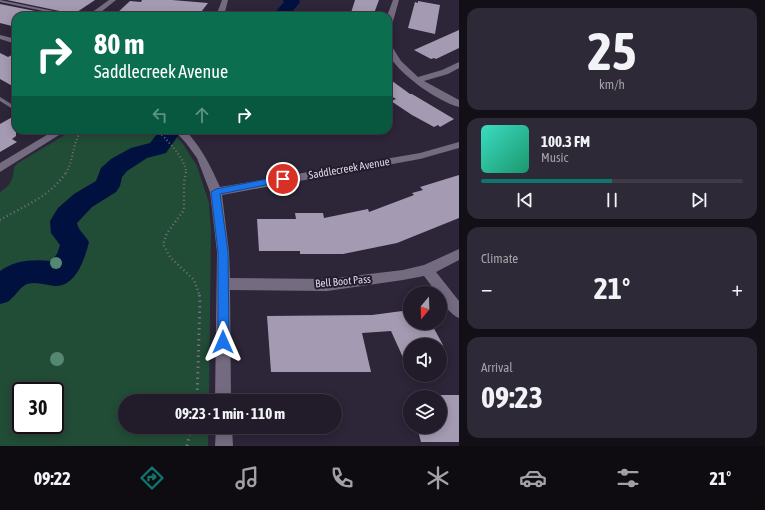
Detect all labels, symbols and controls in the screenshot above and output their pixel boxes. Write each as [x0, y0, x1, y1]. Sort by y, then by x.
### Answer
text: 25 [588, 21, 636, 81]
icon: right [28, 28, 80, 80]
text: 80 m [94, 28, 144, 60]
text: Saddlecreek Avenue [94, 61, 228, 82]
text: km/h [599, 77, 625, 92]
icon: left [149, 104, 171, 126]
icon: ahead [191, 104, 213, 126]
icon: right [233, 104, 255, 126]
text: 100.3 FM [541, 133, 590, 150]
text: Music [541, 150, 568, 165]
street label: Saddlecreek Avenue [308, 155, 390, 181]
pin [266, 162, 300, 196]
icon: arrive [272, 168, 294, 190]
icon: previous [514, 189, 536, 211]
icon: pause [601, 189, 623, 211]
icon: next [688, 189, 710, 211]
text: Climate [481, 251, 518, 266]
text: 21° [594, 271, 630, 305]
street label: Bell Boot Pass [315, 273, 371, 289]
text: − [481, 275, 492, 301]
text: + [732, 275, 743, 301]
north arrow [403, 286, 447, 330]
map controls [403, 286, 447, 434]
position arrow [202, 321, 244, 363]
button: sound [403, 338, 447, 382]
text: Arrival [481, 360, 513, 375]
text: 09:23 [481, 380, 543, 414]
speed limit sign: 30 [12, 382, 64, 434]
button: layers [403, 390, 447, 434]
text: 09:23 · 1 min · 110 m [175, 405, 285, 422]
icon: directions [138, 464, 166, 492]
icon: music [233, 464, 261, 492]
icon: phone [328, 464, 356, 492]
icon: climate [424, 464, 452, 492]
icon: car [519, 464, 547, 492]
icon: filters [614, 464, 642, 492]
text: 09:22 [34, 468, 71, 489]
text: 21° [709, 468, 731, 489]

